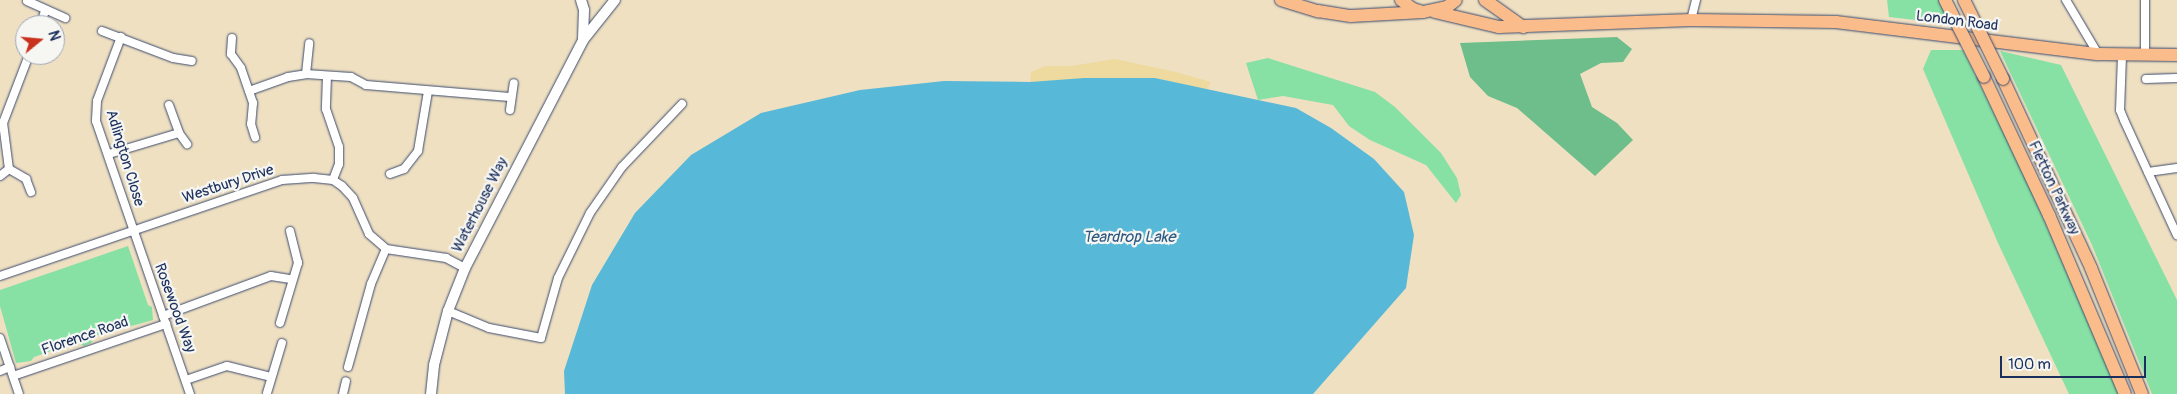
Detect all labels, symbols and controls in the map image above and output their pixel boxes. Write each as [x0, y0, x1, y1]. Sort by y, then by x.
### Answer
street label: London Road [1915, 7, 1999, 35]
north arrow [15, 15, 65, 65]
text: N [44, 29, 63, 43]
street label: Adlington Close [102, 108, 148, 208]
street label: Fletton Parkway [2024, 138, 2084, 238]
street label: Waterhouse Way [448, 154, 512, 256]
street label: Westbury Drive [180, 161, 276, 207]
water label: Teardrop Lake [1083, 227, 1175, 247]
street label: Rosewood Way [150, 261, 200, 355]
street label: Florence Road [39, 313, 131, 359]
scale bar [2002, 346, 2148, 378]
text: 100 m [2008, 355, 2051, 374]

